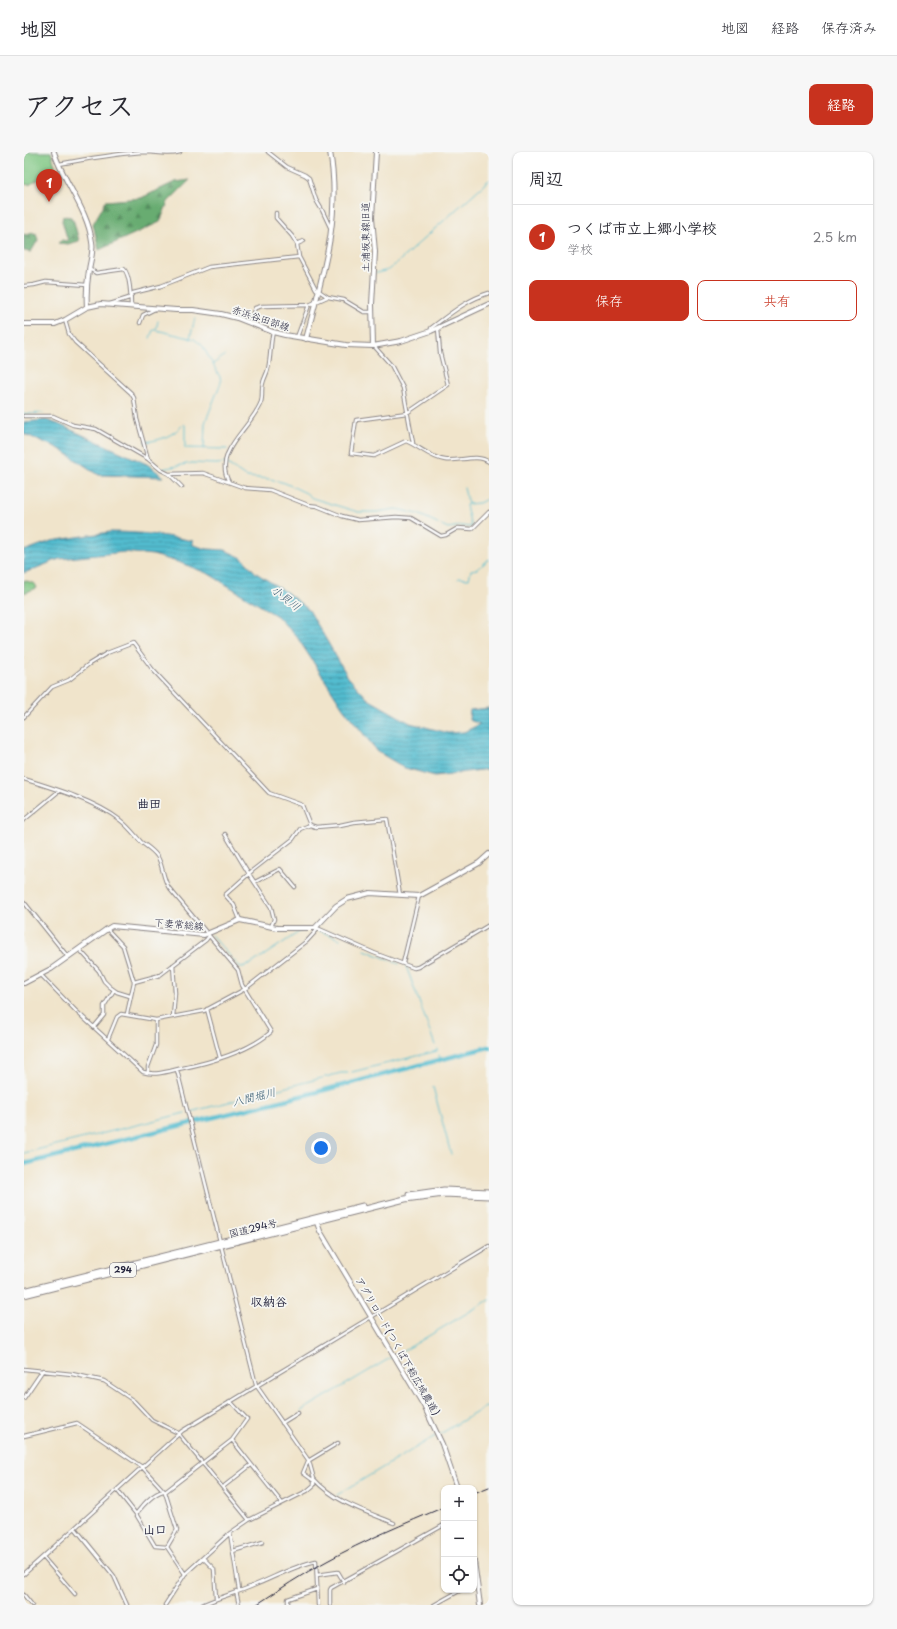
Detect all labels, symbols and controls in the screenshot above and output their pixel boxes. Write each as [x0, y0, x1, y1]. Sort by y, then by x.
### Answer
text: 地図 [20, 14, 58, 42]
text: 地図 [721, 17, 749, 38]
text: 経路 [771, 17, 799, 38]
text: 保存済み [821, 17, 877, 38]
text: アクセス [24, 83, 134, 126]
button: 経路 [809, 84, 873, 125]
text: 周辺 [529, 165, 563, 191]
pin: 1 [36, 169, 62, 202]
street label: 土浦坂東線旧道 [357, 202, 372, 272]
text: つくば市立上郷小学校 [567, 216, 717, 239]
text: 1 [539, 227, 545, 246]
text: 2.5 km [813, 227, 857, 246]
text: 学校 [567, 239, 593, 258]
button: 保存 [529, 280, 689, 321]
button: 共有 [697, 280, 857, 321]
street label: 赤浜谷田部線 [230, 301, 292, 334]
water label: 小貝川 [268, 581, 305, 614]
district label: 曲田 [137, 794, 161, 812]
street label: 下妻常総線 [153, 914, 205, 933]
water label: 八間堀川 [230, 1083, 277, 1110]
your location [311, 1138, 331, 1158]
street label: 国道294号 [227, 1214, 279, 1241]
road number: 294 [110, 1263, 136, 1277]
street label: アグリロード(つくば下総広域農道) [353, 1274, 444, 1418]
district label: 収納谷 [251, 1292, 287, 1310]
map controls [441, 1485, 477, 1593]
button: + [441, 1485, 477, 1521]
district label: 山口 [143, 1520, 167, 1538]
button: − [441, 1521, 477, 1557]
button: locate [441, 1557, 477, 1593]

